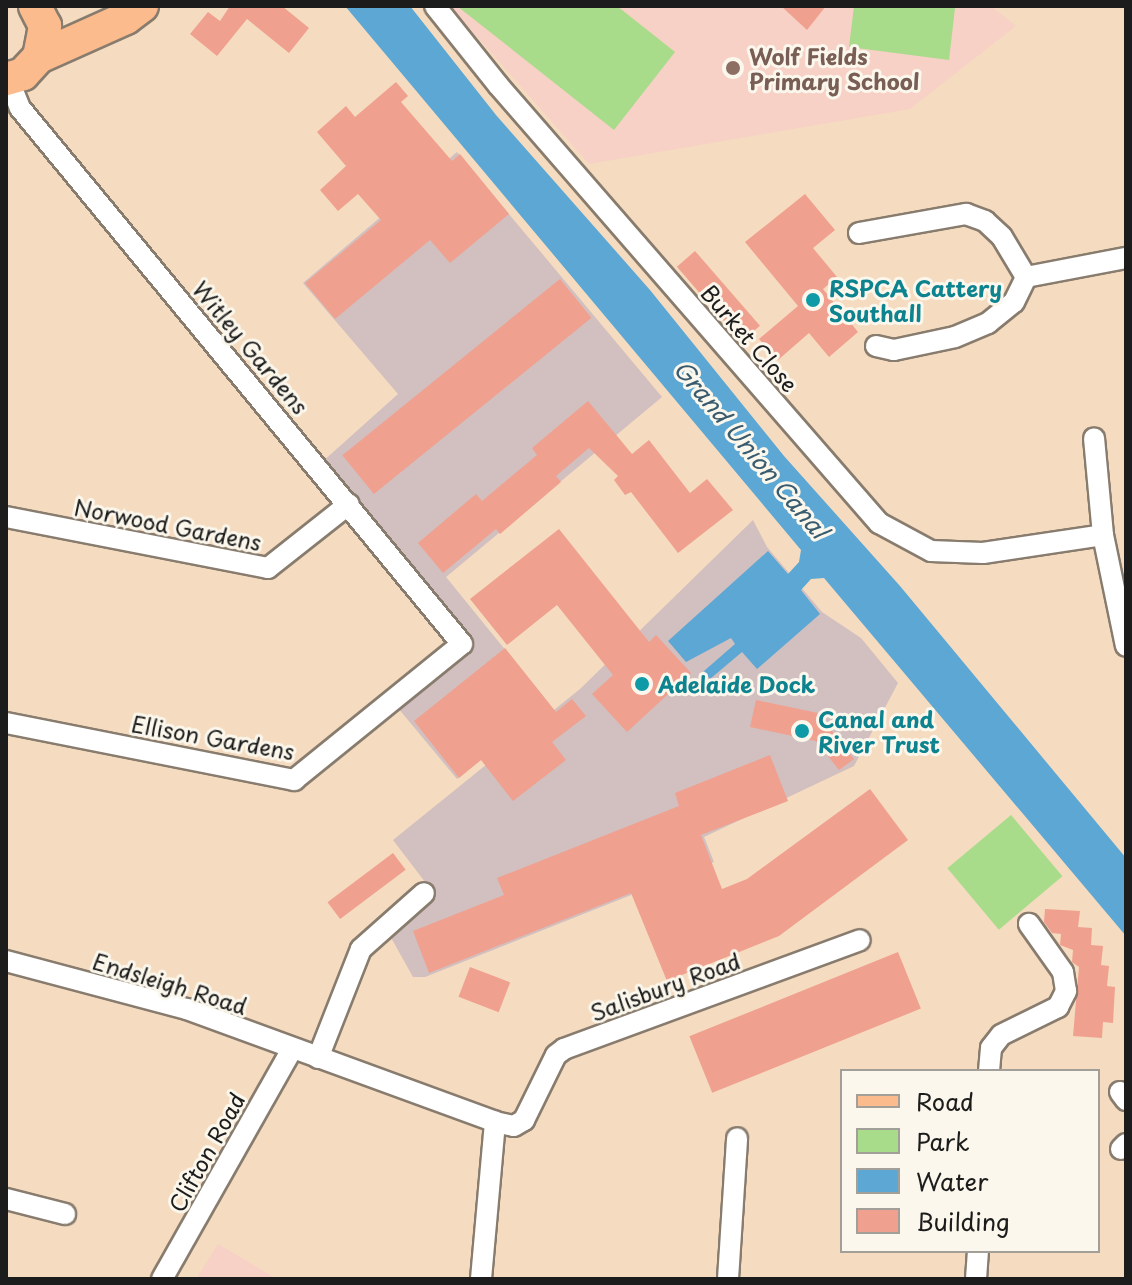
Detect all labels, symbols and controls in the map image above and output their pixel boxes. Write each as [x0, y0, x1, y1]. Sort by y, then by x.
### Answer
place label: Wolf Fields Primary School [749, 42, 920, 94]
marker: Wolf Fields Primary School [724, 59, 742, 77]
place label: RSPCA Cattery Southall [829, 274, 1002, 326]
street label: Witley Gardens [188, 276, 314, 418]
street label: Burket Close [696, 278, 804, 398]
marker: RSPCA Cattery Southall [804, 291, 822, 309]
water label: Grand Union Canal [668, 353, 834, 545]
street label: Norwood Gardens [72, 493, 264, 555]
place label: Adelaide Dock [658, 671, 816, 697]
marker: Adelaide Dock [633, 675, 651, 693]
place label: Canal and River Trust [818, 705, 940, 756]
street label: Ellison Gardens [131, 710, 295, 764]
marker: Canal and River Trust [793, 722, 811, 740]
street label: Salisbury Road [586, 946, 744, 1026]
street label: Endsleigh Road [90, 947, 250, 1019]
legend [840, 1069, 1100, 1253]
text: Road [916, 1083, 974, 1119]
street label: Clifton Road [163, 1088, 249, 1216]
text: Park [916, 1123, 970, 1159]
text: Water [916, 1163, 988, 1199]
text: Building [916, 1203, 1010, 1239]

